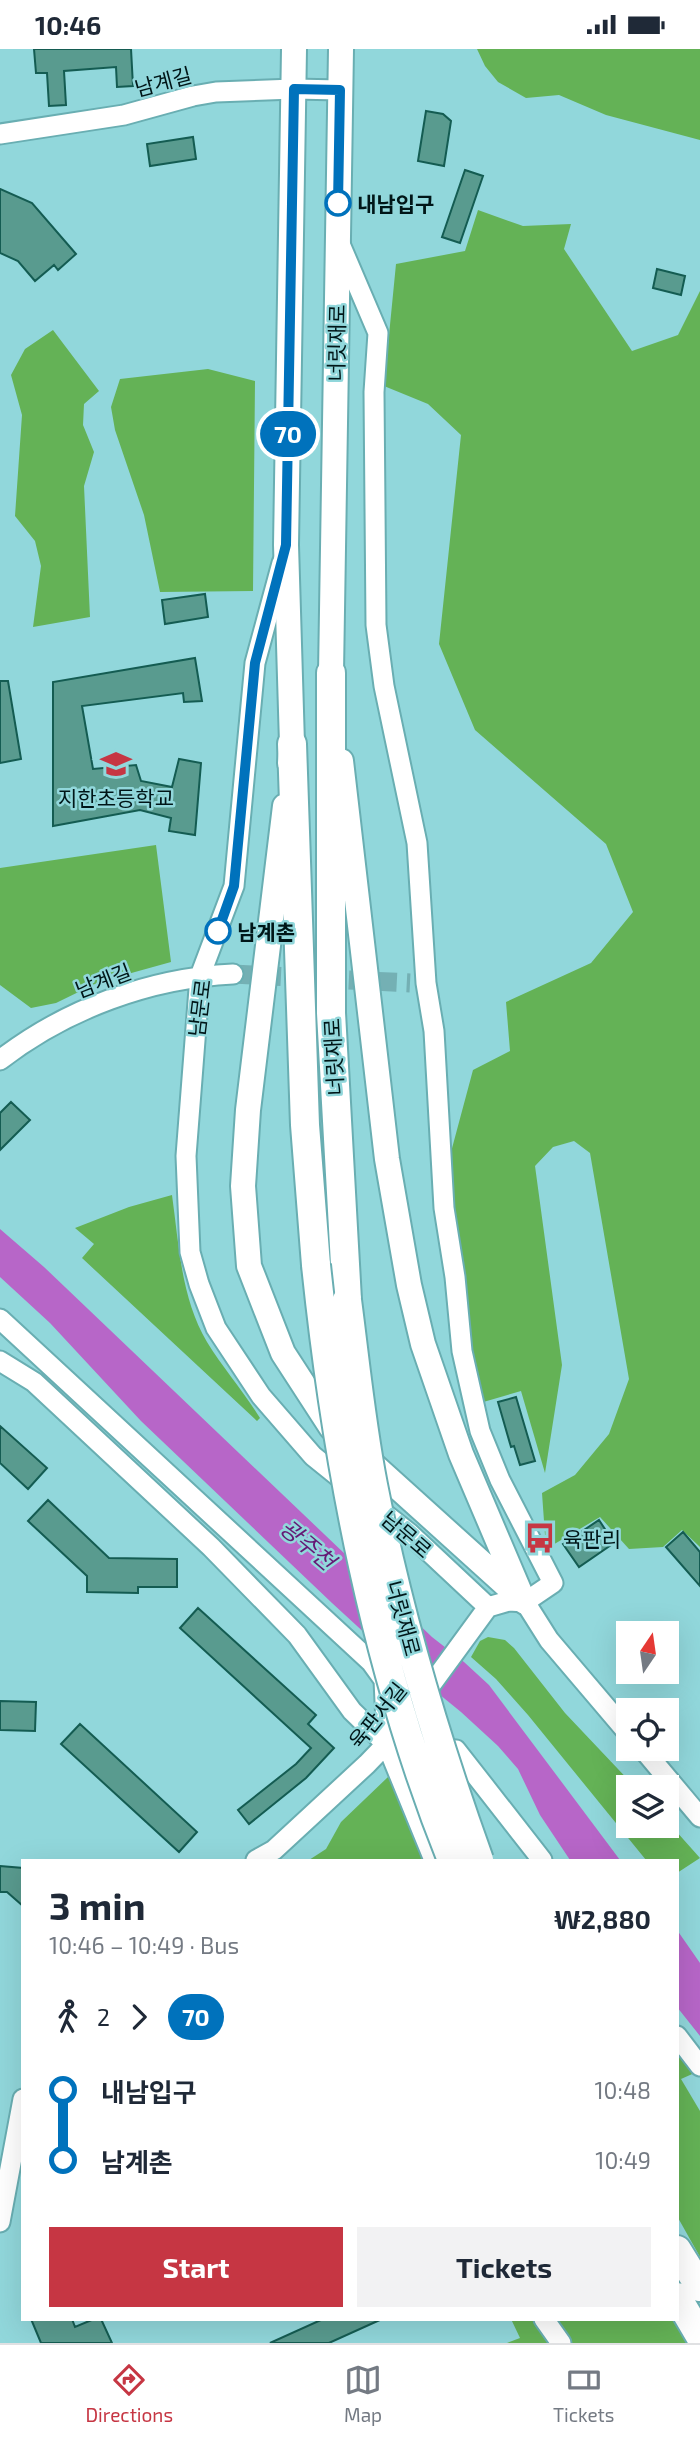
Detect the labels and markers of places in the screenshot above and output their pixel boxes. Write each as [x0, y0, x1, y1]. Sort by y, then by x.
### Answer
marker: 내남입구 [325, 190, 351, 216]
place label: 내남입구 [357, 191, 434, 216]
school or university icon: 지한초등학교 [99, 747, 133, 781]
place label: 지한초등학교 [58, 785, 174, 810]
marker: 남계촌 [205, 918, 231, 944]
place label: 남계촌 [237, 919, 295, 944]
bus stop icon: 육판리 [523, 1521, 557, 1555]
place label: 육판리 [563, 1526, 621, 1551]

